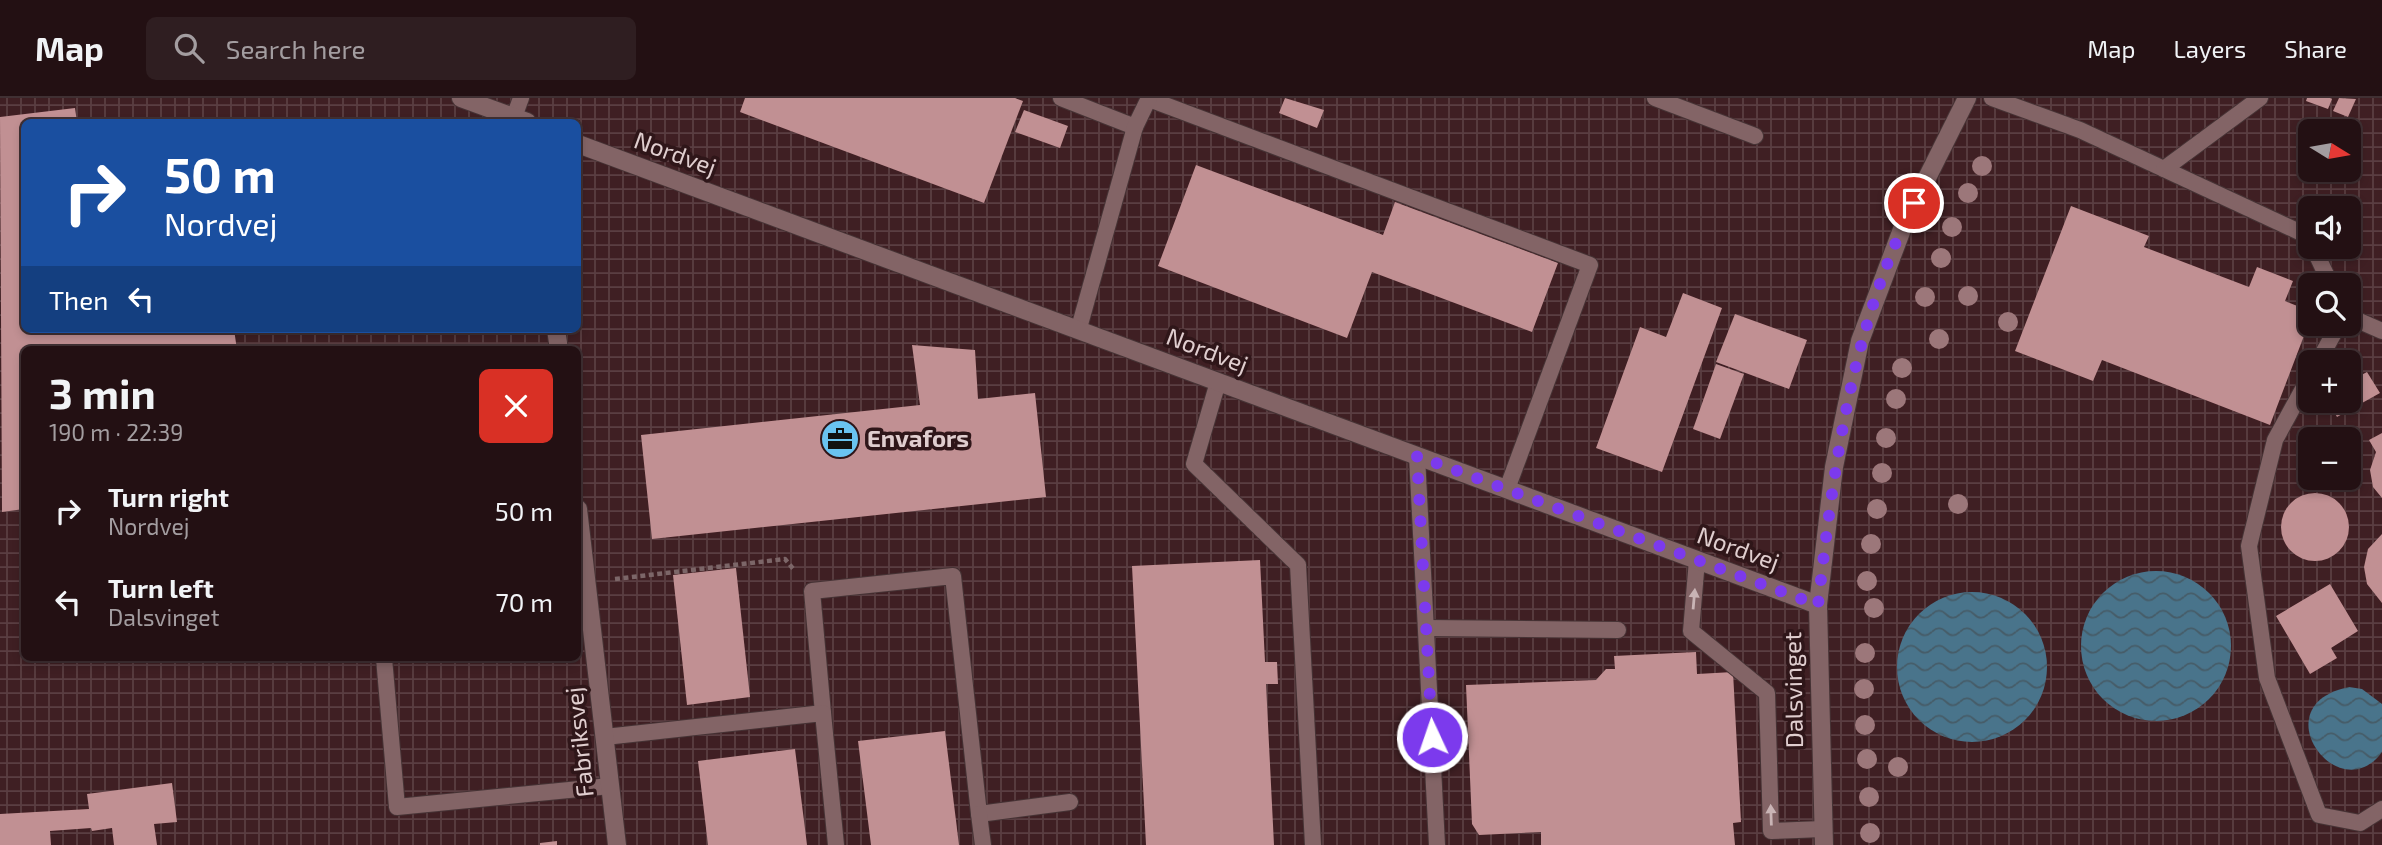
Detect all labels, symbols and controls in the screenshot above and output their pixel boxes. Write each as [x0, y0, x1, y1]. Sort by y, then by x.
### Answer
search box [146, 17, 636, 80]
text: Map [35, 28, 104, 68]
icon: search [170, 29, 208, 67]
text: Search here [226, 33, 365, 64]
text: Map [2087, 34, 2135, 63]
text: Layers [2173, 34, 2246, 63]
text: Share [2284, 34, 2347, 63]
north arrow [2298, 119, 2361, 182]
map controls [2298, 119, 2361, 490]
street label: Nordvej [631, 124, 720, 181]
text: 50 m [164, 144, 276, 203]
icon: right [49, 147, 140, 238]
pin [1884, 173, 1944, 233]
icon: arrive [1895, 184, 1933, 222]
button: sound [2298, 196, 2361, 259]
text: Nordvej [164, 204, 278, 242]
button: search [2298, 273, 2361, 336]
icon: left [122, 280, 160, 318]
text: Then [49, 284, 108, 315]
street label: Nordvej [1163, 321, 1252, 378]
button: + [2298, 350, 2361, 413]
text: 3 min [49, 367, 156, 417]
button: close [479, 369, 553, 443]
text: 190 m · 22:39 [49, 418, 183, 446]
office icon: Envafors [819, 418, 861, 460]
place label: Envafors [867, 423, 969, 452]
button: − [2298, 427, 2361, 490]
text: Turn right [108, 481, 229, 512]
icon: right [49, 492, 87, 530]
text: 50 m [495, 495, 553, 526]
text: Nordvej [108, 512, 190, 540]
street label: Nordvej [1694, 519, 1783, 576]
text: Turn left [108, 572, 214, 603]
icon: left [49, 583, 87, 621]
text: 70 m [495, 586, 553, 617]
one-way arrow [1689, 588, 1700, 610]
text: Dalsvinget [108, 603, 219, 631]
street label: Dalsvinget [1777, 632, 1808, 748]
street label: Fabriksvej [558, 686, 599, 799]
position arrow [1395, 700, 1469, 774]
one-way arrow [1765, 804, 1776, 826]

